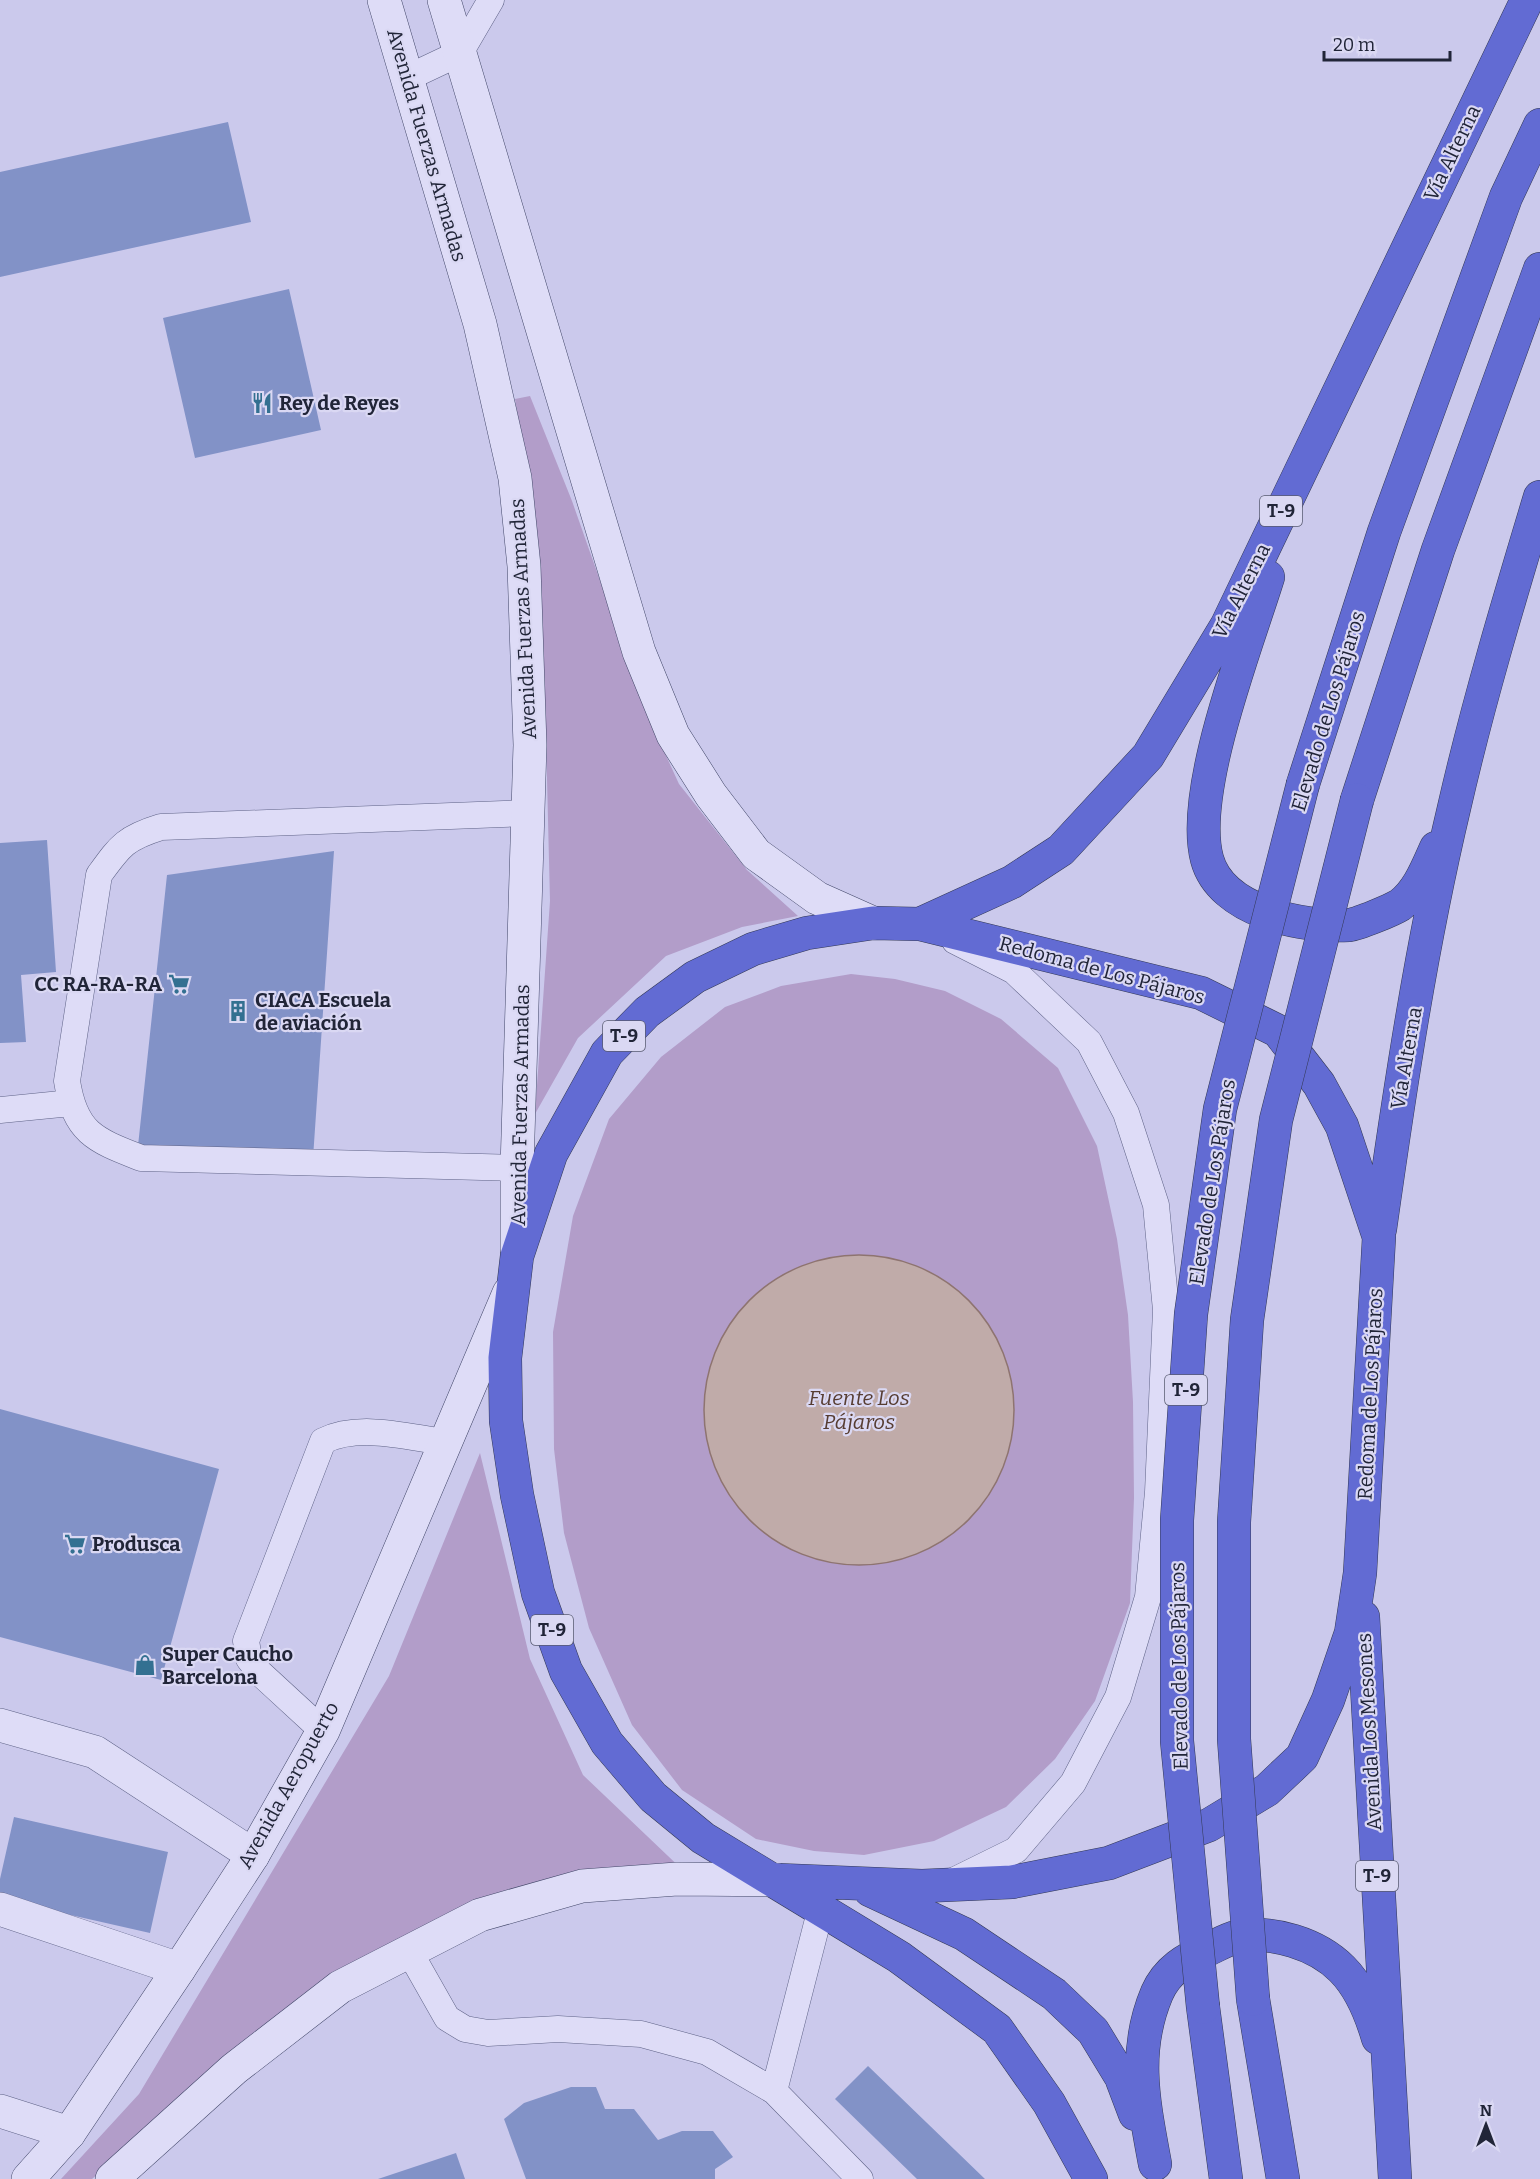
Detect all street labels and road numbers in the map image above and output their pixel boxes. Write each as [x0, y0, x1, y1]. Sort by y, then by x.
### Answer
street label: Avenida Fuerzas Armadas [382, 26, 472, 264]
street label: Vía Alterna [1419, 101, 1486, 205]
road number: T-9 [1260, 496, 1302, 526]
street label: Avenida Fuerzas Armadas [505, 498, 541, 740]
street label: Vía Alterna [1207, 539, 1275, 643]
street label: Elevado de Los Pájaros [1286, 608, 1371, 814]
street label: Redoma de Los Pájaros [996, 931, 1207, 1010]
street label: Avenida Fuerzas Armadas [506, 984, 534, 1226]
street label: Vía Alterna [1385, 1005, 1427, 1111]
road number: T-9 [603, 1021, 645, 1051]
street label: Elevado de Los Pájaros [1184, 1077, 1241, 1287]
street label: Redoma de Los Pájaros [1352, 1288, 1389, 1500]
road number: T-9 [1165, 1375, 1207, 1405]
street label: Elevado de Los Pájaros [1165, 1562, 1194, 1770]
road number: T-9 [531, 1615, 573, 1645]
street label: Avenida Los Mesones [1352, 1633, 1386, 1831]
street label: Avenida Aeropuerto [232, 1698, 344, 1872]
road number: T-9 [1356, 1861, 1398, 1891]

